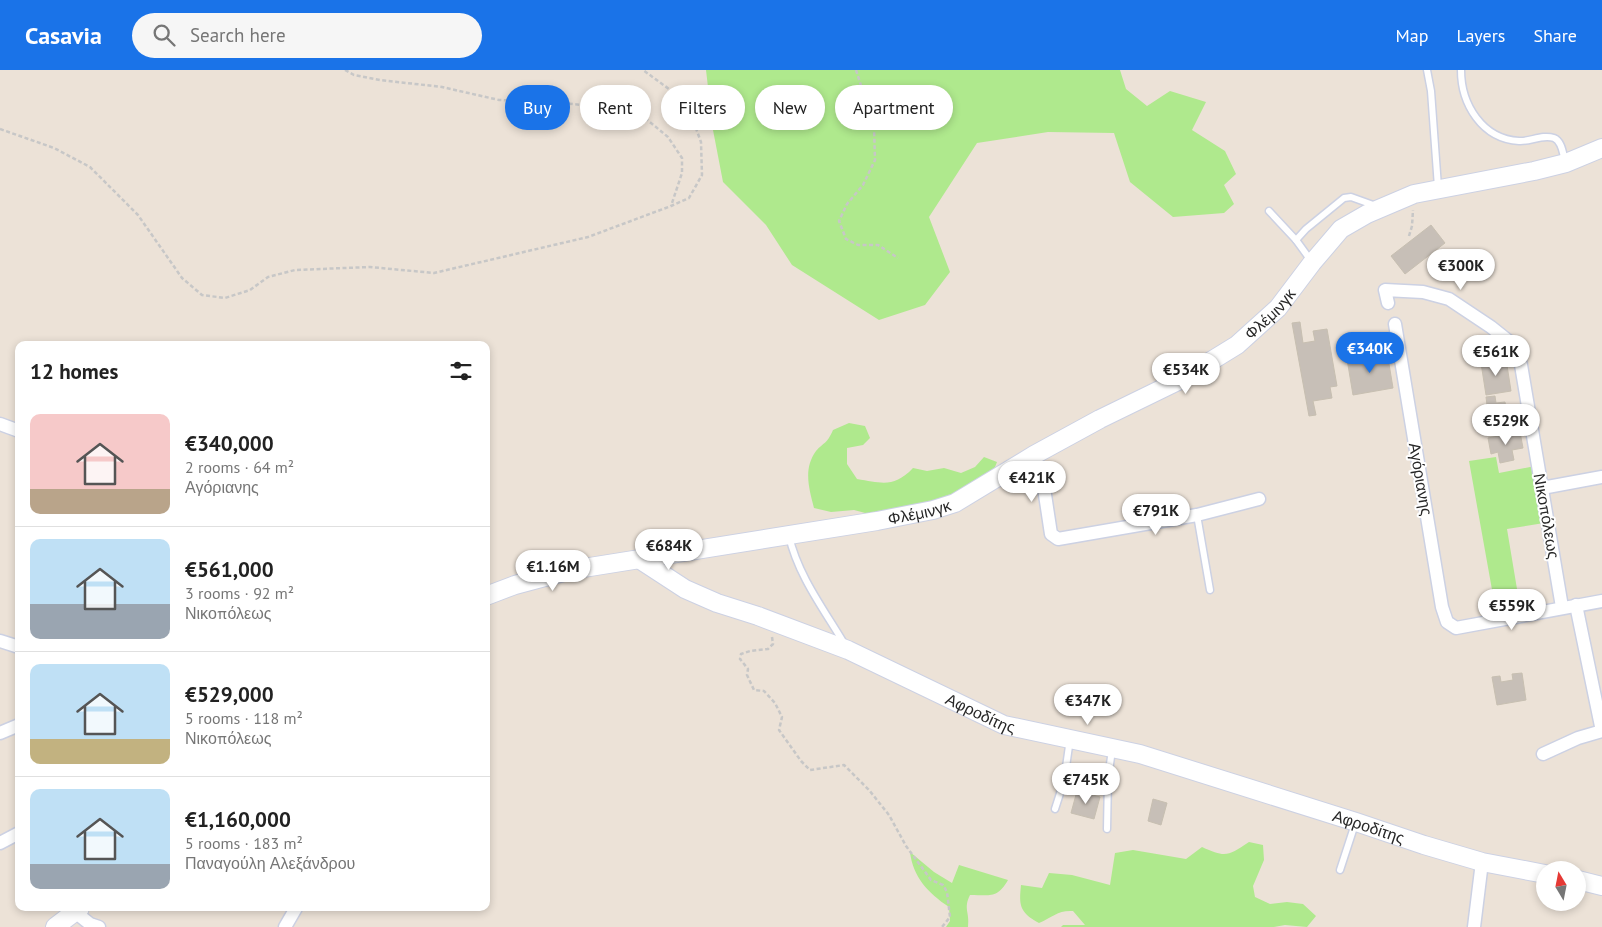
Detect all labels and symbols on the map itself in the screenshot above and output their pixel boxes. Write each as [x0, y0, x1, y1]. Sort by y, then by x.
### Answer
pin: €300K [1426, 248, 1496, 291]
street label: Φλέμινγκ [1240, 283, 1300, 344]
pin: €340K [1335, 332, 1405, 374]
pin: €561K [1461, 334, 1531, 377]
pin: €534K [1151, 352, 1221, 395]
pin: €529K [1471, 404, 1541, 446]
street label: Αγόριανης [1405, 441, 1437, 517]
pin: €421K [997, 460, 1067, 503]
street label: Νικοπόλεως [1530, 472, 1564, 561]
pin: €791K [1121, 494, 1191, 536]
street label: Φλέμινγκ [886, 495, 954, 529]
pin: €684K [634, 528, 704, 571]
pin: €1.16M [512, 550, 594, 592]
pin: €559K [1477, 588, 1547, 631]
pin: €347K [1053, 684, 1123, 726]
street label: Αφροδίτης [943, 689, 1017, 737]
pin: €745K [1051, 762, 1121, 805]
street label: Αφροδίτης [1330, 805, 1407, 848]
north arrow [1536, 861, 1586, 911]

